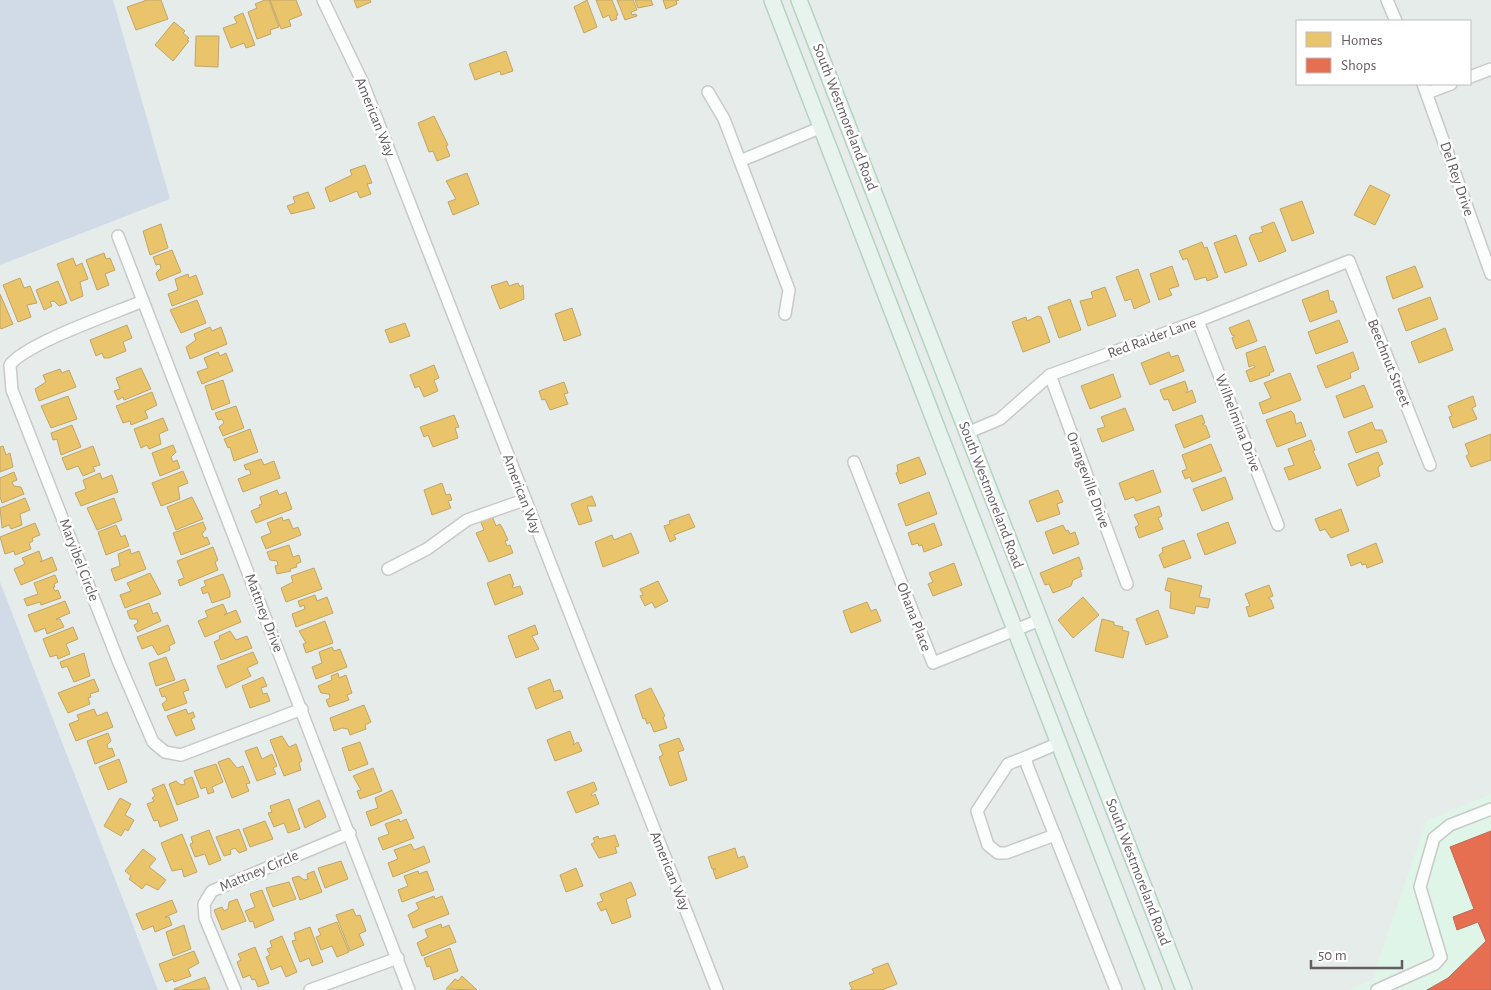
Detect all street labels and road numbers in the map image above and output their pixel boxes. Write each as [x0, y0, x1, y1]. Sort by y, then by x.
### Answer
street label: South Westmoreland Road [810, 41, 880, 193]
street label: American Way [352, 75, 398, 159]
street label: Del Rey Drive [1437, 140, 1477, 218]
street label: Red Raider Lane [1106, 315, 1198, 361]
street label: Beechnut Street [1365, 317, 1413, 409]
street label: Wilhelmina Drive [1213, 372, 1264, 474]
street label: South Westmoreland Road [956, 419, 1026, 571]
street label: Orangeville Drive [1064, 430, 1112, 530]
street label: American Way [500, 452, 544, 537]
street label: Maryibel Circle [56, 517, 102, 603]
street label: Mattney Drive [242, 572, 286, 654]
street label: Ohana Place [894, 581, 934, 654]
street label: South Westmoreland Road [1103, 796, 1173, 948]
street label: American Way [647, 829, 693, 913]
street label: Mattney Circle [217, 848, 301, 894]

